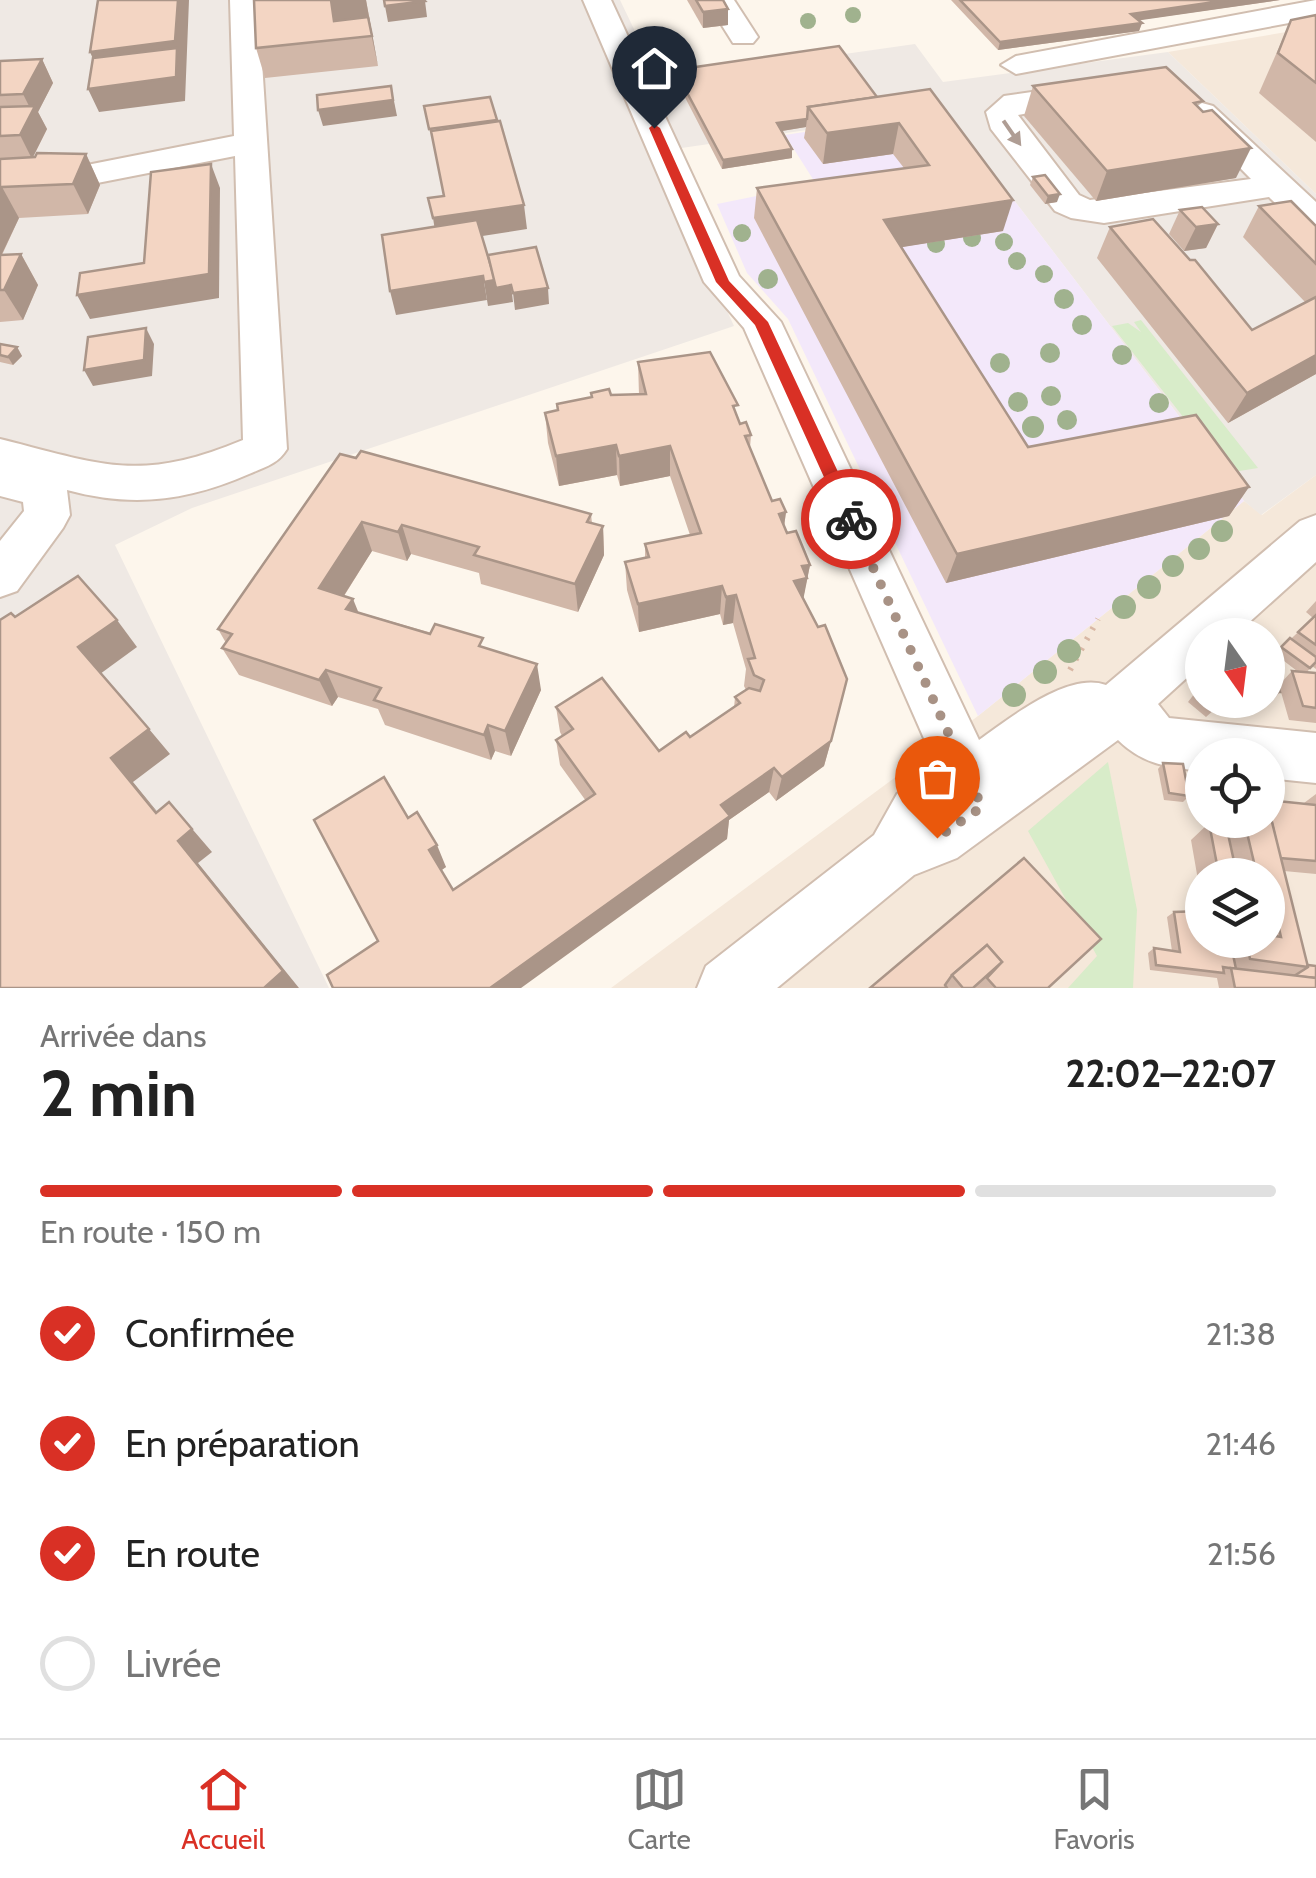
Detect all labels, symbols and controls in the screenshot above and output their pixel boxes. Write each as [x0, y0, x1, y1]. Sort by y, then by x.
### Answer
pin [612, 26, 697, 129]
icon: home [627, 41, 682, 96]
one-way arrow [1002, 120, 1021, 146]
courier [801, 469, 901, 569]
icon: bike [824, 492, 879, 547]
north arrow [1185, 618, 1285, 718]
map controls [1185, 618, 1285, 958]
pin [895, 736, 980, 839]
button: locate [1185, 738, 1285, 838]
icon: bag [910, 751, 965, 806]
button: layers [1185, 858, 1285, 958]
text: Arrivée dans [40, 1016, 206, 1055]
text: 22:02–22:07 [1065, 1050, 1276, 1097]
text: 2 min [40, 1053, 197, 1132]
text: En route · 150 m [40, 1212, 261, 1251]
icon: check [40, 1306, 95, 1361]
text: Confirmée [125, 1310, 295, 1357]
text: 21:38 [1205, 1314, 1276, 1353]
icon: check [40, 1416, 95, 1471]
text: En préparation [125, 1420, 360, 1467]
text: 21:46 [1205, 1424, 1276, 1463]
icon: check [40, 1526, 95, 1581]
text: En route [125, 1530, 260, 1577]
text: 21:56 [1207, 1534, 1276, 1573]
text: Livrée [125, 1640, 221, 1687]
tab: Accueil [181, 1762, 265, 1856]
tab: Carte [628, 1762, 691, 1856]
tab: Favoris [1053, 1762, 1135, 1856]

